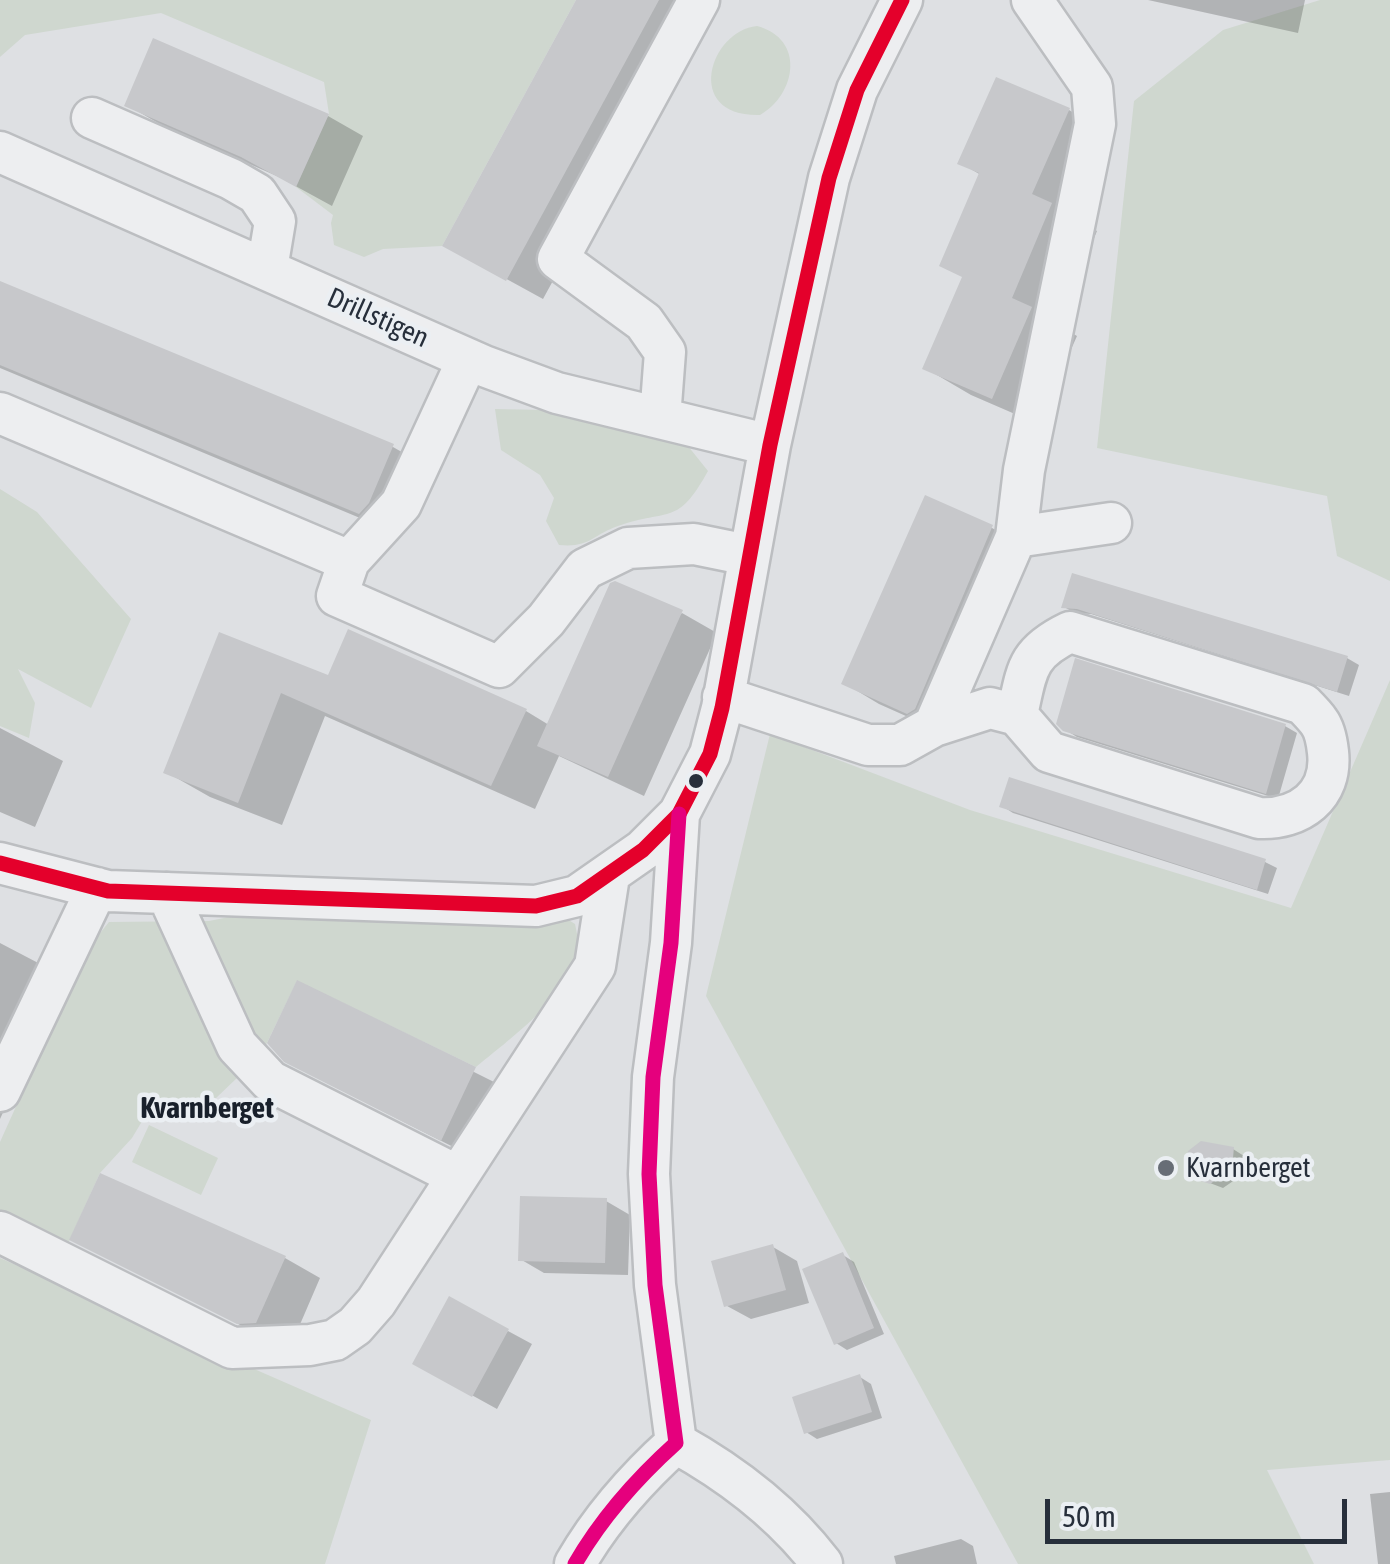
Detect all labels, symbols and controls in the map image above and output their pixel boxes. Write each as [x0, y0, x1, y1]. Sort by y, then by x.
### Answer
street label: Drillstigen [322, 281, 434, 355]
unlabelled marker [686, 771, 706, 791]
district label: Kvarnberget [140, 1091, 274, 1127]
place label: Kvarnberget [1186, 1151, 1311, 1185]
marker: Kvarnberget [1155, 1157, 1177, 1179]
scale bar [1050, 1479, 1352, 1541]
text: 50 m [1062, 1499, 1116, 1533]

